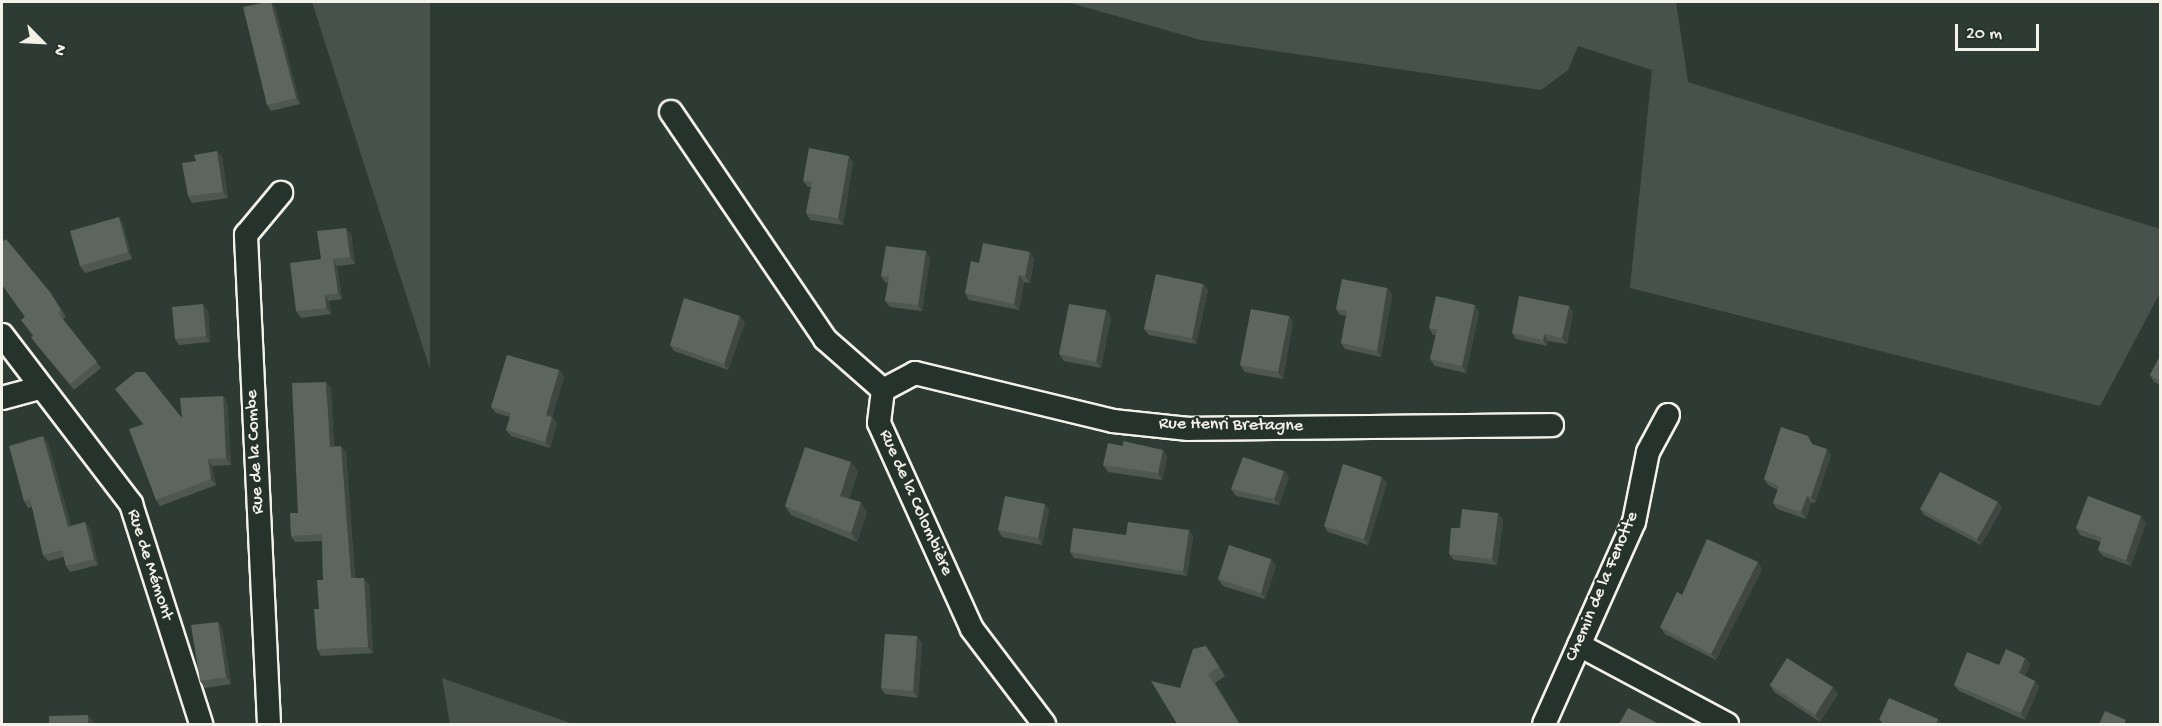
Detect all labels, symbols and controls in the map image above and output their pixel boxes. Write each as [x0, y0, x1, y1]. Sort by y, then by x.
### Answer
north arrow [12, 12, 72, 72]
scale bar [1958, 12, 2042, 50]
text: 20 m [1966, 24, 2002, 45]
text: N [48, 41, 70, 58]
street label: Rue de la Combe [242, 389, 270, 515]
street label: Rue Henri Bretagne [1159, 414, 1303, 438]
street label: Rue de la Colombière [873, 427, 957, 579]
street label: Rue de Mémont [121, 507, 177, 623]
street label: Chemin de la Fenotte [1562, 509, 1644, 665]

